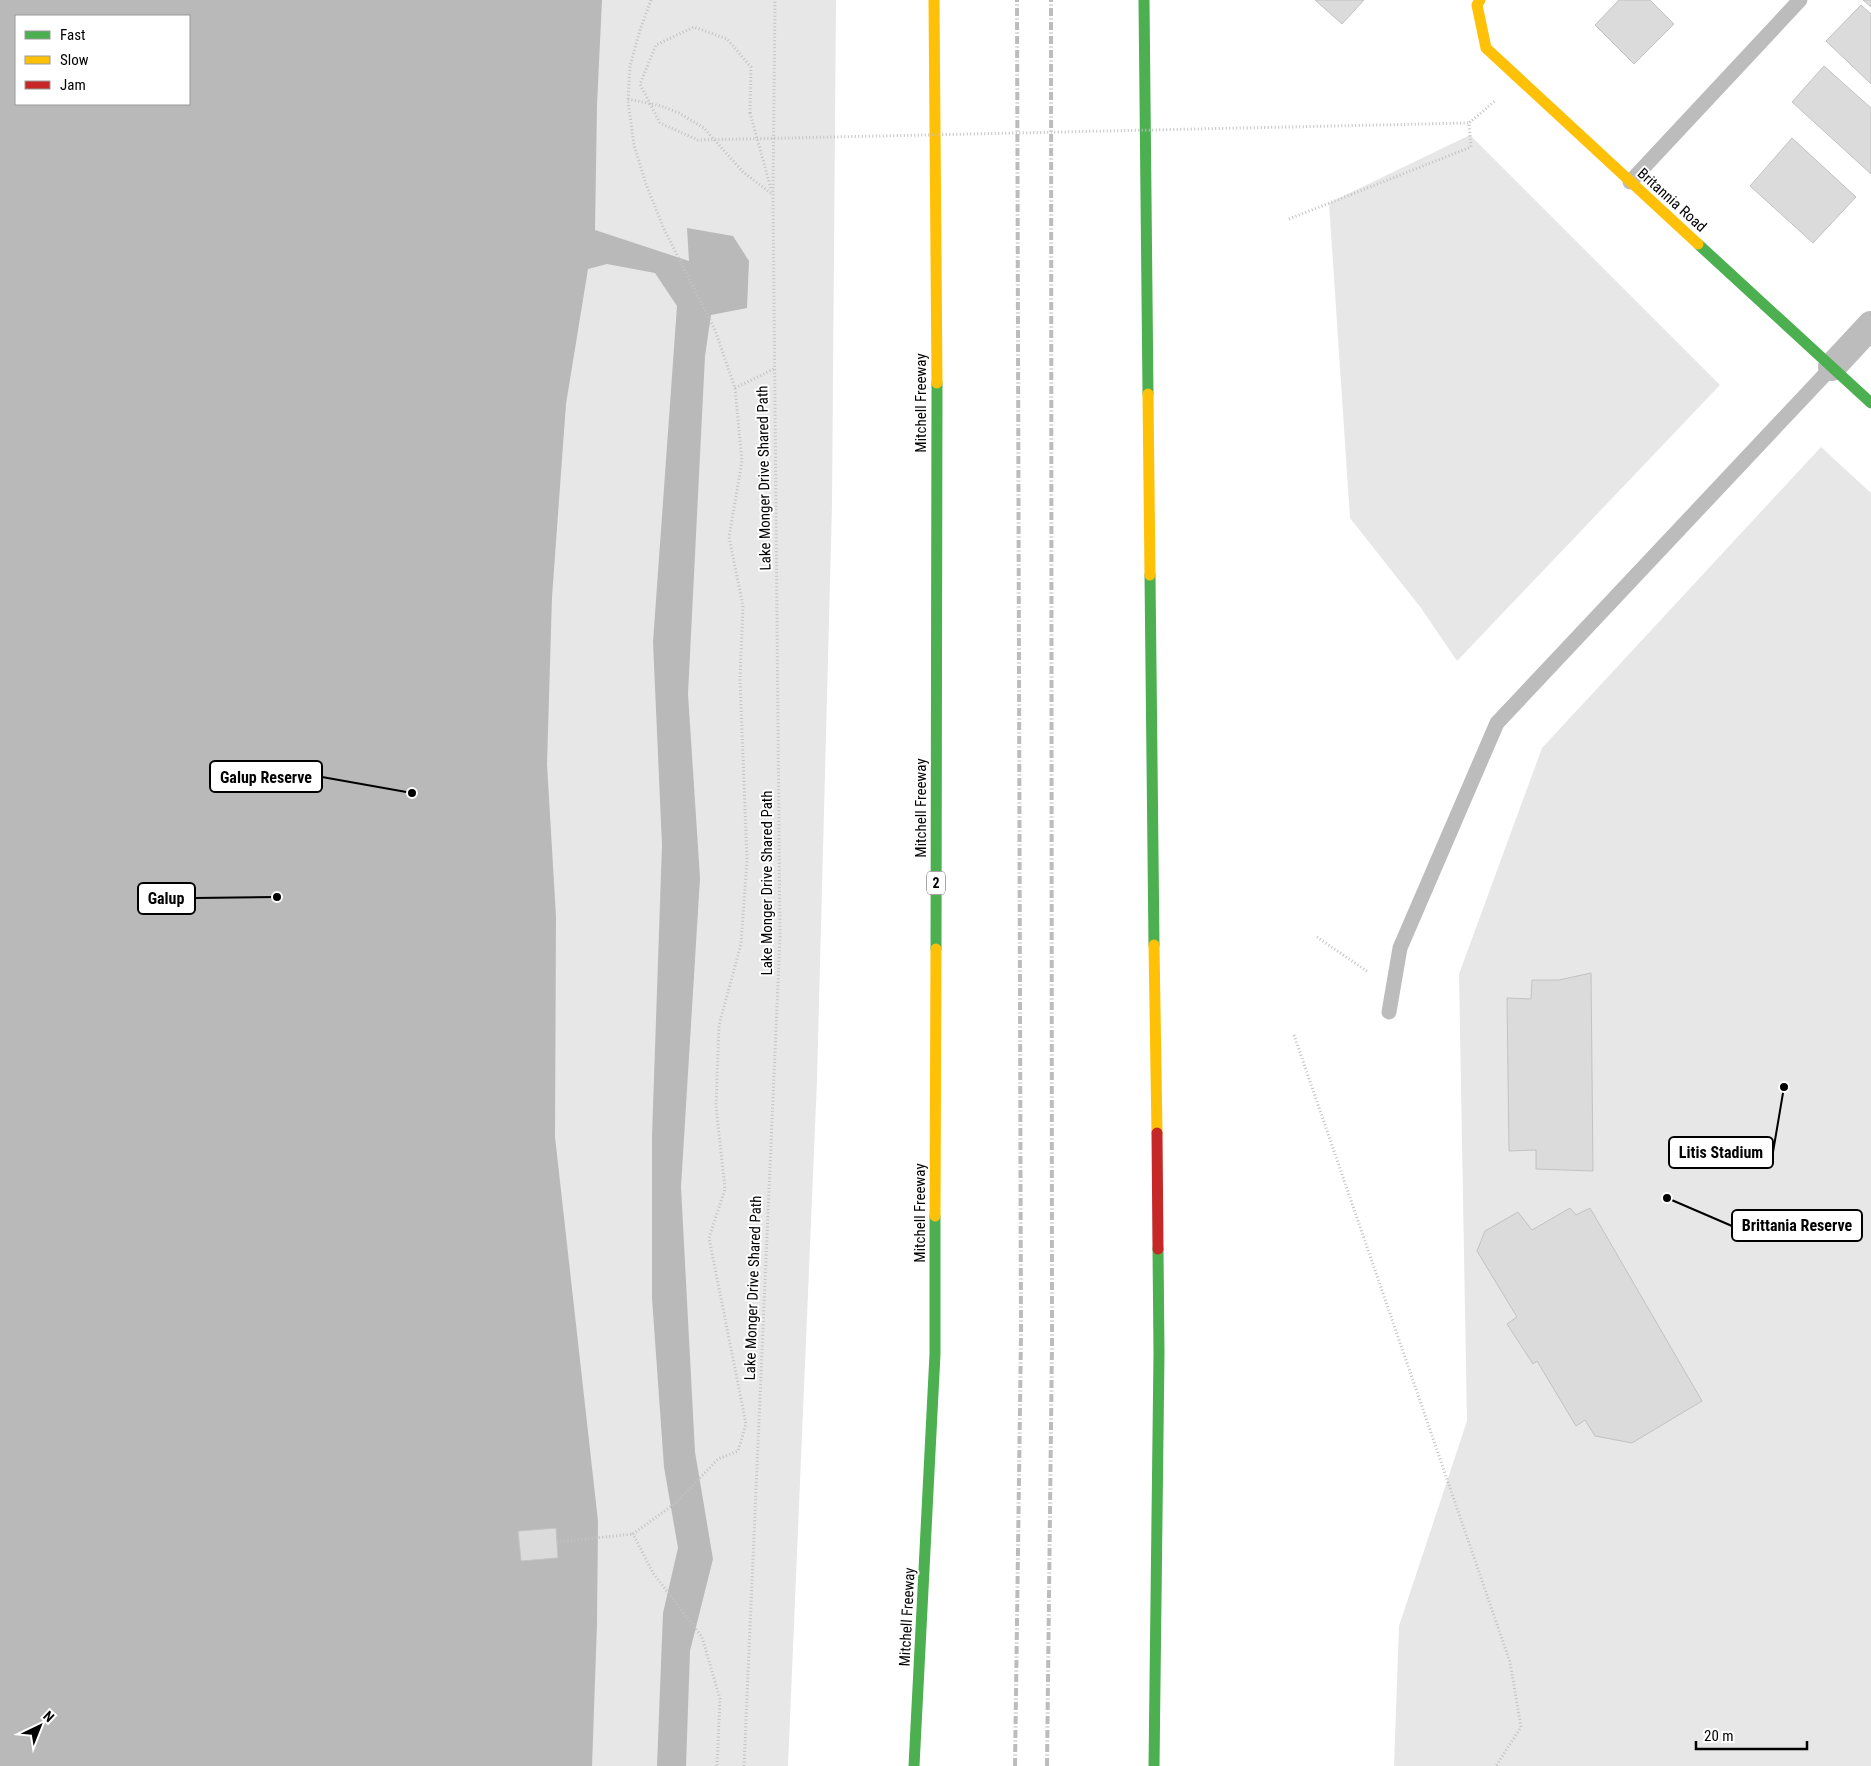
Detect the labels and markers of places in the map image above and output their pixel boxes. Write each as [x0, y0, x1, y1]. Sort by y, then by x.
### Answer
callout: Galup Reserve [210, 761, 322, 792]
callout: Galup [138, 883, 195, 914]
callout: Litis Stadium [1669, 1137, 1773, 1168]
callout: Brittania Reserve [1732, 1210, 1862, 1241]

